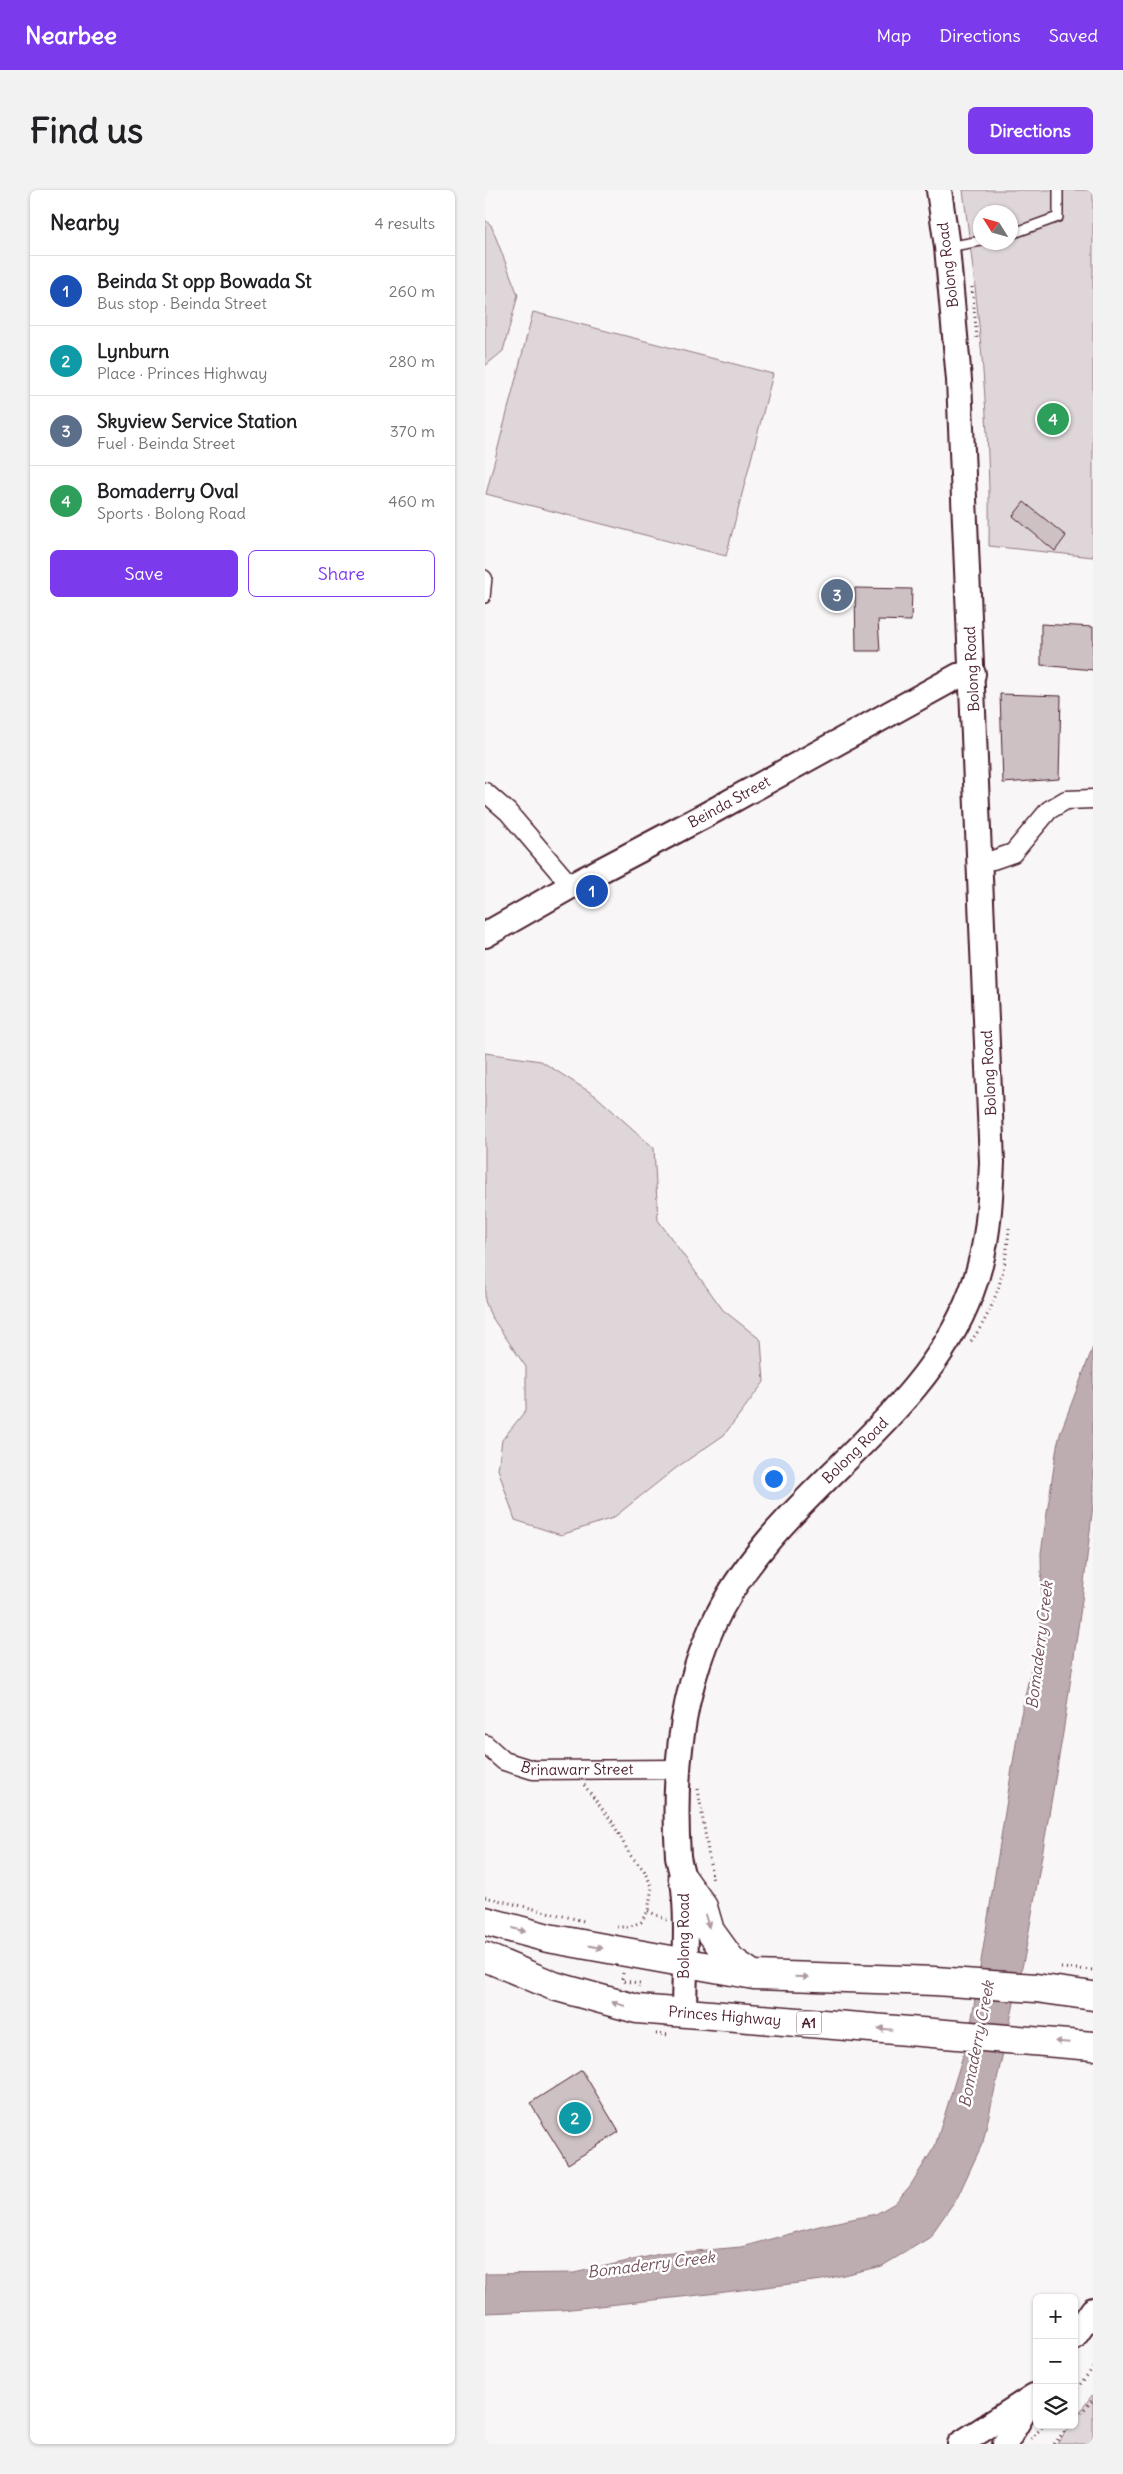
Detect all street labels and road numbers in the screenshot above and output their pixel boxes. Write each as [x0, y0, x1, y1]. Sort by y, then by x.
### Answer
street label: Bolong Road [933, 221, 962, 309]
street label: Bolong Road [960, 625, 983, 712]
street label: Beinda Street [684, 771, 773, 832]
street label: Bolong Road [977, 1029, 1000, 1116]
street label: Bolong Road [818, 1413, 892, 1487]
street label: Brinawarr Street [519, 1757, 634, 1779]
street label: Bolong Road [674, 1893, 693, 1979]
street label: Princes Highway [668, 2002, 782, 2030]
road number: A1 [797, 2012, 821, 2035]

